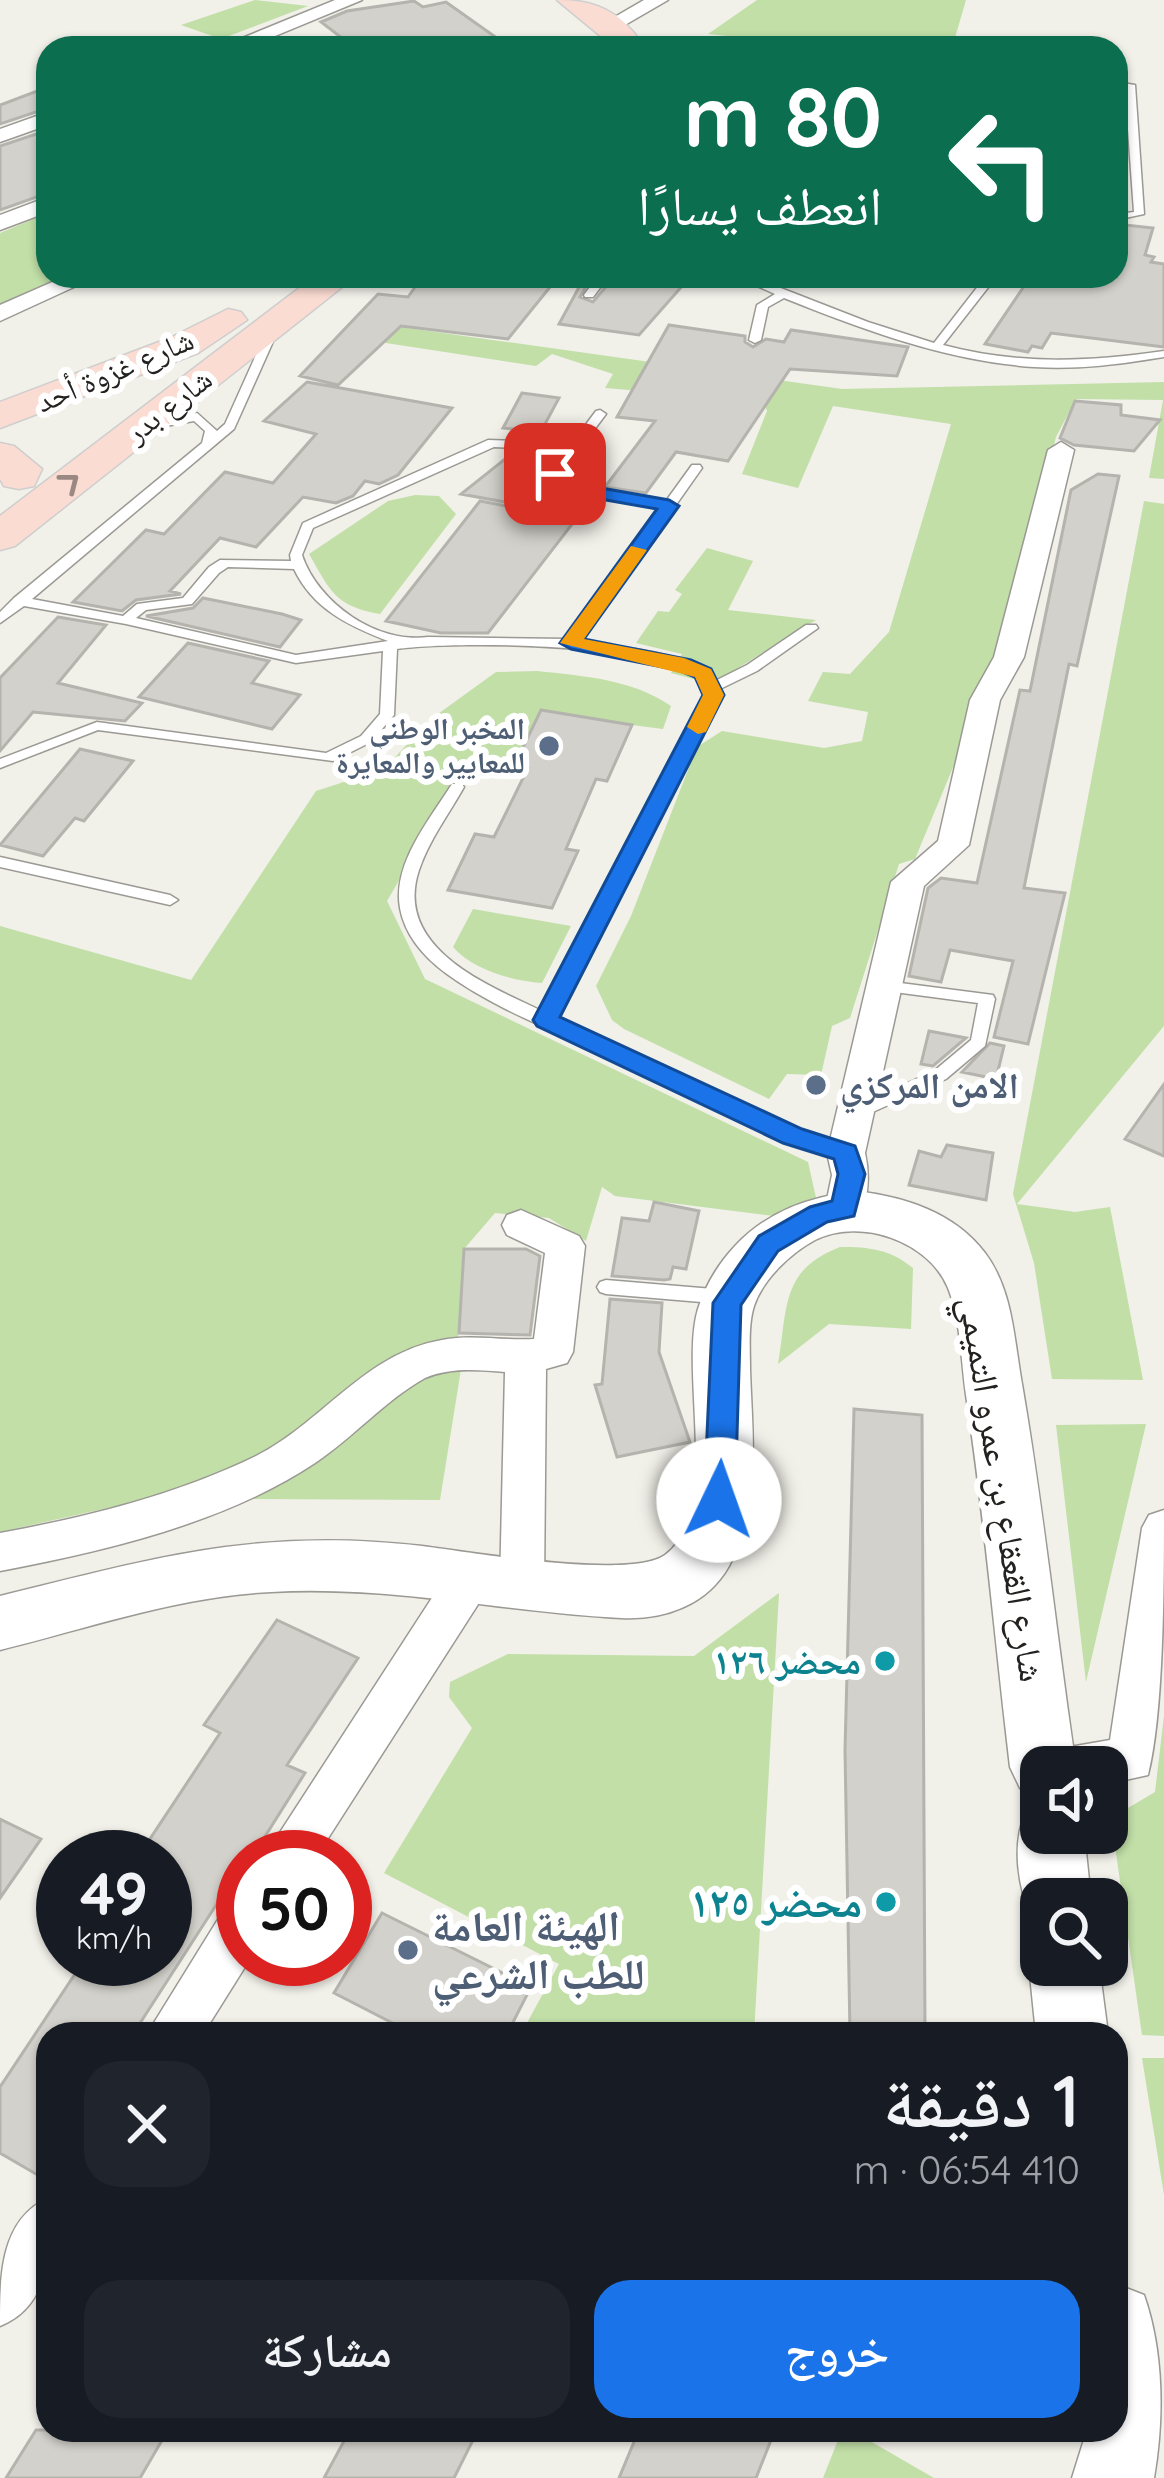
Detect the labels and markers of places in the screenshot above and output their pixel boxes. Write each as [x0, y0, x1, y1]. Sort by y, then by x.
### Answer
pin [504, 423, 606, 525]
place label: المخبر الوطني للمعايير والمعايرة [336, 709, 525, 781]
marker: المخبر الوطني للمعايير والمعايرة [536, 733, 562, 759]
place label: الامن المركزي [840, 1062, 1019, 1114]
marker: الامن المركزي [803, 1072, 829, 1098]
place label: محضر ١٢٦ [713, 1638, 861, 1683]
marker: محضر ١٢٦ [872, 1648, 898, 1674]
place label: محضر ١٢٥ [689, 1875, 862, 1928]
marker: محضر ١٢٥ [873, 1889, 899, 1915]
place label: الهيئة العامة للطب الشرعي [432, 1899, 645, 2007]
marker: الهيئة العامة للطب الشرعي [395, 1937, 421, 1963]

